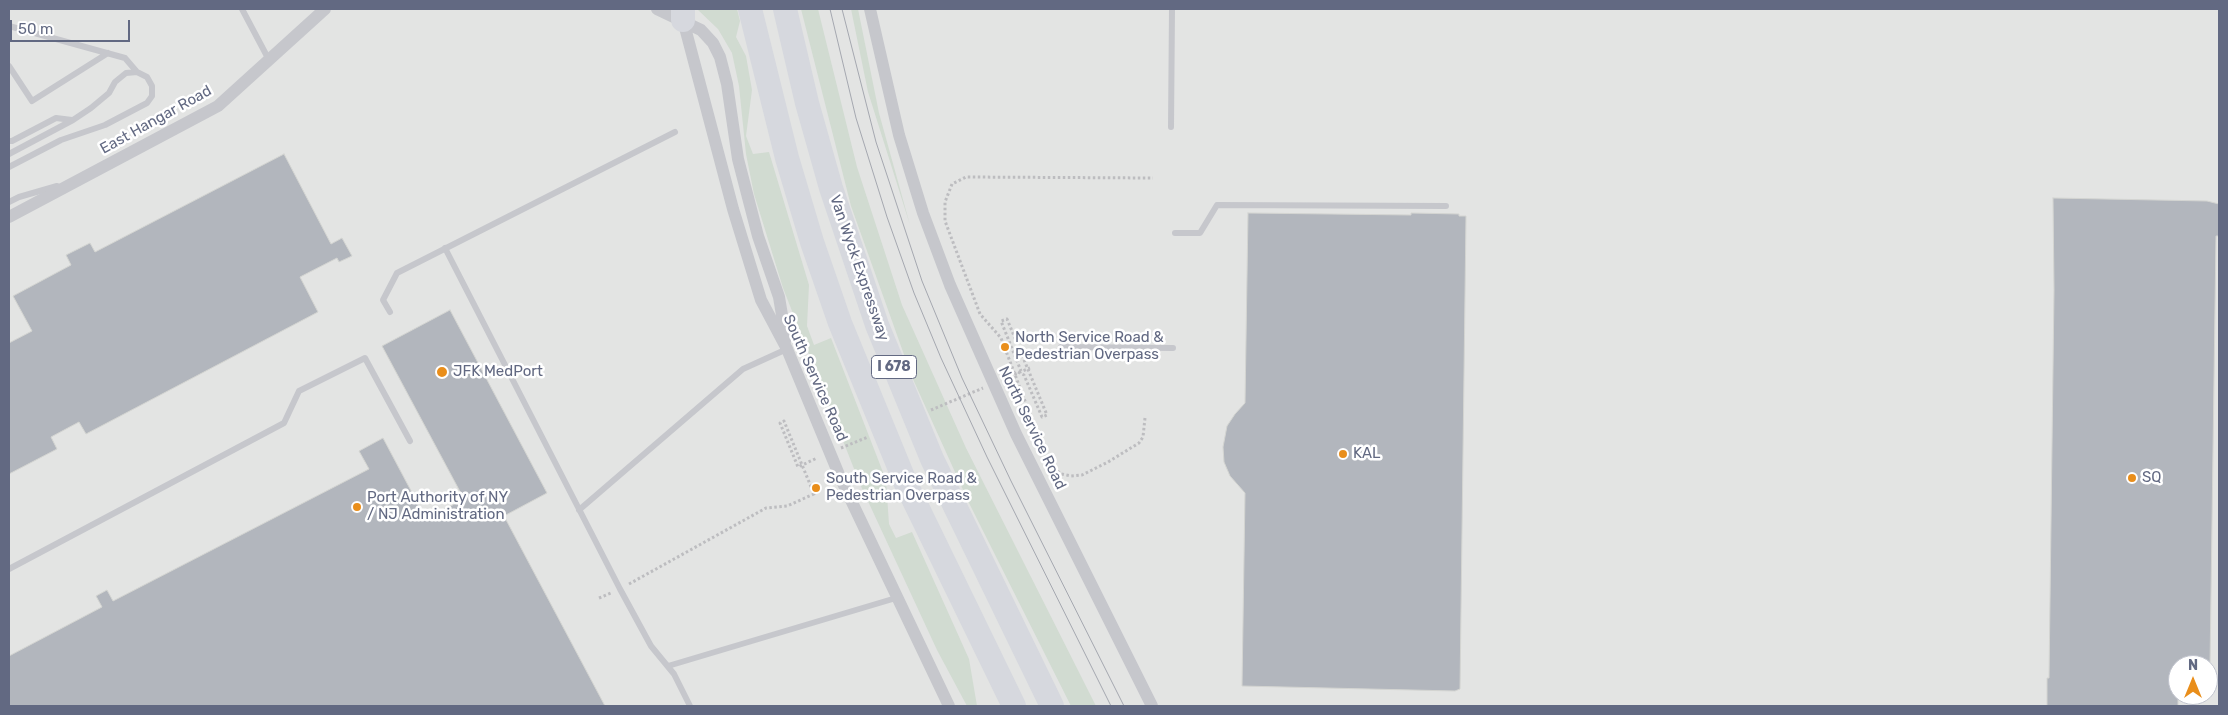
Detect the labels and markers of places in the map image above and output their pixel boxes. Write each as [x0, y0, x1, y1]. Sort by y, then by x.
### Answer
place label: North Service Road & Pedestrian Overpass [1015, 329, 1164, 364]
marker: North Service Road & Pedestrian Overpass [999, 341, 1011, 353]
place label: JFK MedPort [453, 363, 543, 381]
marker: JFK MedPort [435, 365, 449, 379]
place label: KAL [1353, 445, 1381, 463]
marker: KAL [1337, 448, 1349, 460]
place label: SQ [2142, 469, 2161, 487]
place label: South Service Road & Pedestrian Overpass [826, 470, 977, 505]
marker: SQ [2126, 472, 2138, 484]
marker: South Service Road & Pedestrian Overpass [810, 482, 822, 494]
place label: Port Authority of NY / NJ Administration [367, 489, 508, 524]
marker: Port Authority of NY / NJ Administration [351, 501, 363, 513]

